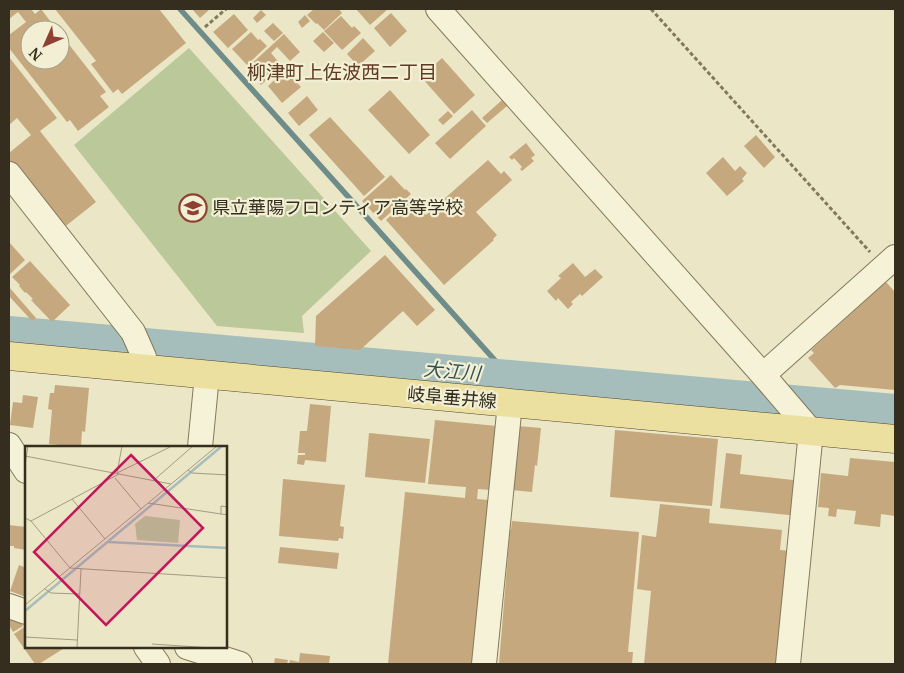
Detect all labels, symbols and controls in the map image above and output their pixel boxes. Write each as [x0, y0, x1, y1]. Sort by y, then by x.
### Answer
north arrow [20, 20, 70, 70]
text: N [26, 44, 46, 64]
district label: 柳津町上佐波西二丁目 [247, 60, 437, 84]
school or university icon: 県立華陽フロンティア高等学校 [178, 193, 208, 223]
place label: 県立華陽フロンティア高等学校 [212, 196, 463, 219]
water label: 大江川 [423, 357, 483, 386]
street label: 岐阜垂井線 [406, 382, 498, 413]
inset map [25, 446, 228, 648]

